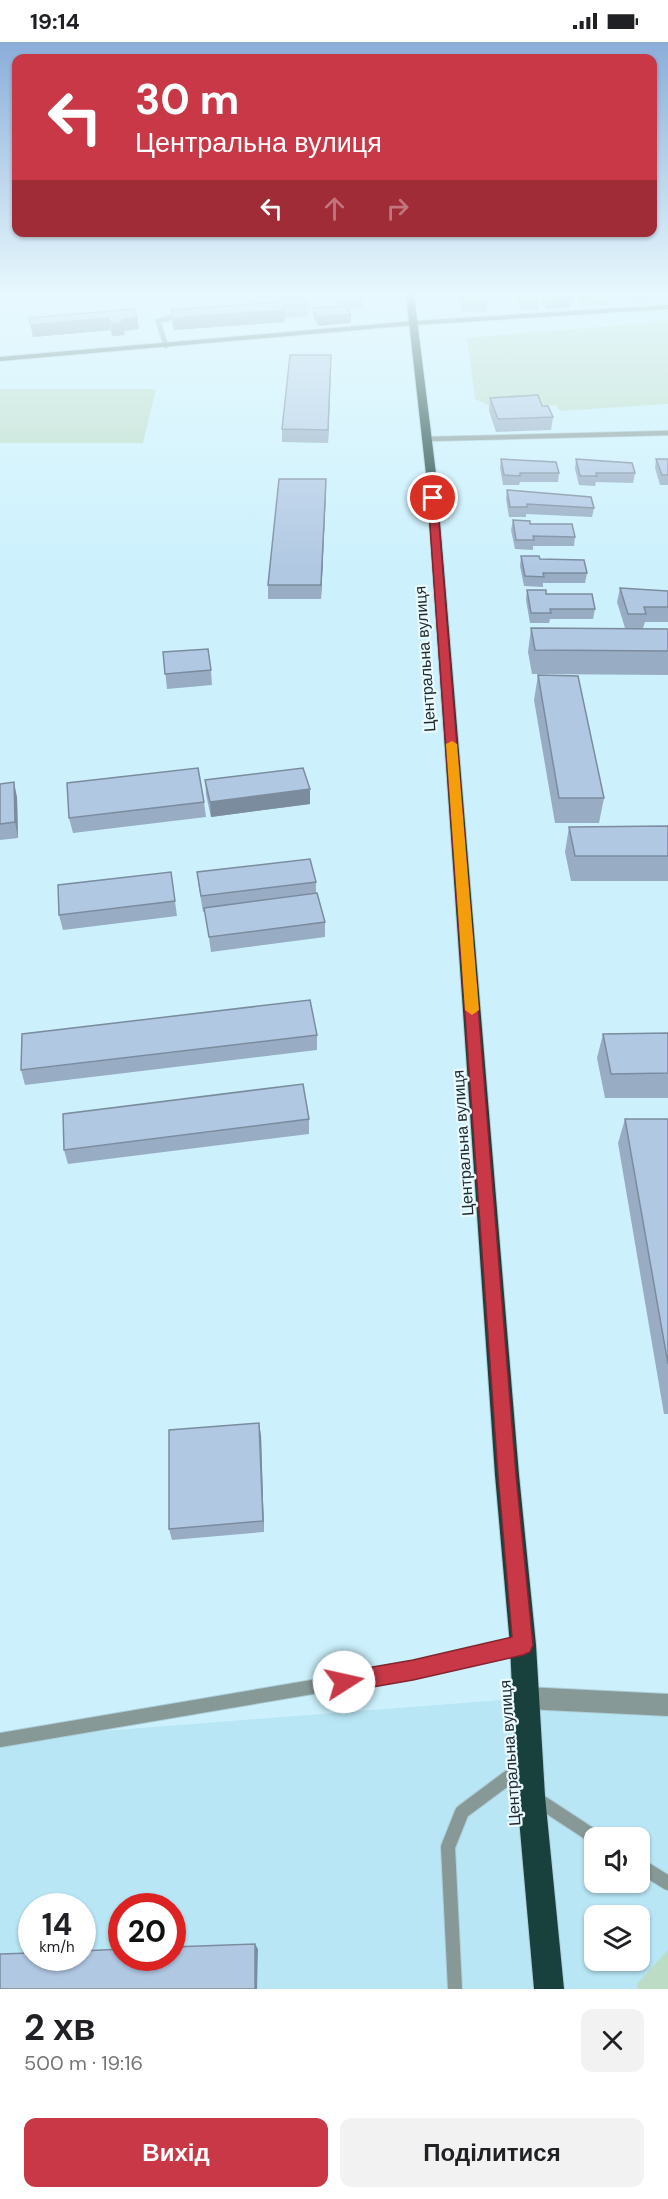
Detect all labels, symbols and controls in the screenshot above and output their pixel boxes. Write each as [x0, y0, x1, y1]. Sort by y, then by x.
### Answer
text: 19:14 [30, 7, 80, 36]
text: 30 m [135, 72, 239, 127]
icon: left [36, 78, 114, 156]
text: Центральна вулиця [135, 125, 382, 160]
icon: left [255, 192, 288, 225]
icon: ahead [318, 192, 351, 225]
icon: right [381, 192, 414, 225]
pin [407, 472, 458, 523]
icon: arrive [416, 481, 449, 514]
street label: Центральна вулиця [409, 585, 441, 733]
street label: Центральна вулиця [447, 1069, 479, 1217]
position arrow [312, 1650, 376, 1714]
street label: Центральна вулиця [494, 1679, 526, 1827]
map controls [584, 1827, 650, 1971]
button: sound [584, 1827, 650, 1893]
speed limit sign: 20 [108, 1893, 186, 1971]
text: 14 [42, 1905, 72, 1944]
button: layers [584, 1905, 650, 1971]
text: km/h [39, 1937, 75, 1957]
text: 2 хв [24, 2004, 95, 2051]
button: close [581, 2009, 644, 2072]
text: 500 m · 19:16 [24, 2050, 143, 2076]
button: Вихід [24, 2118, 328, 2187]
button: Поділитися [340, 2118, 644, 2187]

